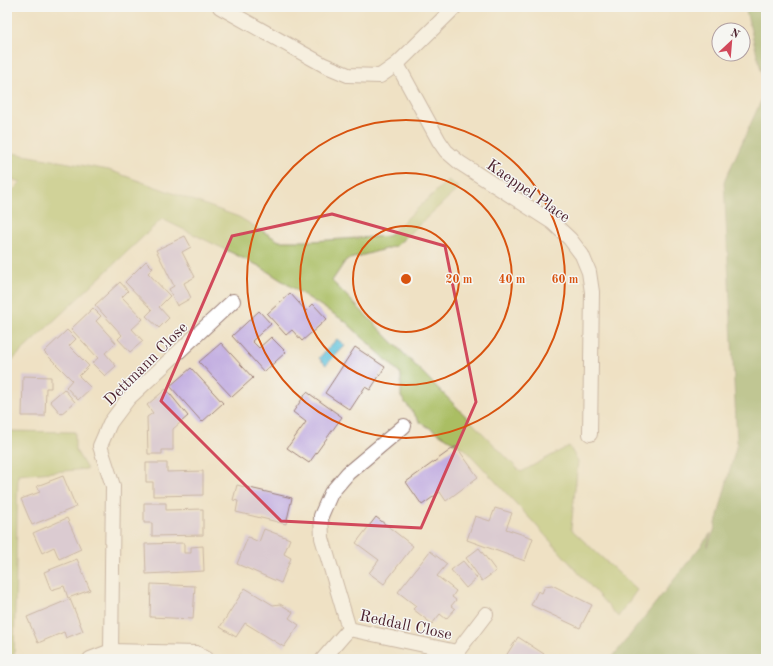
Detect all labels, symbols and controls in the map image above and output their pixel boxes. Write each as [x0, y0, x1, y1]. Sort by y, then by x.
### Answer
north arrow [711, 22, 751, 62]
text: N [729, 28, 741, 41]
street label: Kaeppel Place [483, 157, 572, 226]
centre of rings [399, 272, 413, 286]
text: 20 m [446, 274, 473, 286]
text: 40 m [499, 274, 526, 286]
text: 60 m [552, 274, 579, 286]
street label: Dettmann Close [102, 320, 191, 409]
street label: Reddall Close [358, 608, 453, 644]

